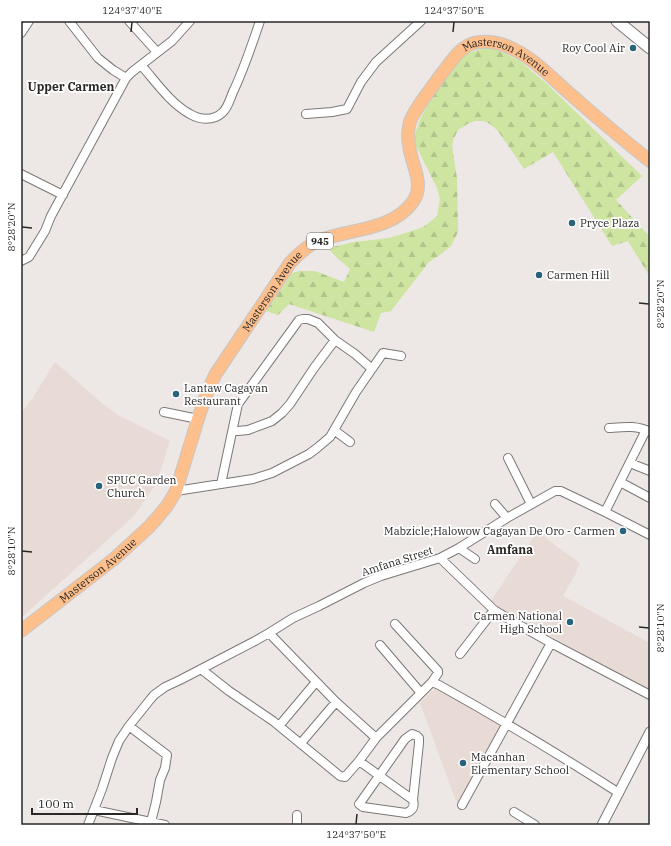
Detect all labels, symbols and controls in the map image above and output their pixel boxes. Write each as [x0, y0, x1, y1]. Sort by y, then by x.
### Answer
text: 124°37'40"E [102, 4, 162, 17]
text: 124°37'50"E [424, 4, 484, 17]
street label: Masterson Avenue [460, 35, 553, 79]
place label: Roy Cool Air [562, 41, 625, 55]
marker: Roy Cool Air [628, 43, 638, 53]
district label: Upper Carmen [28, 79, 115, 94]
text: 8°28'20"N [5, 202, 18, 252]
place label: Pryce Plaza [580, 216, 640, 230]
marker: Pryce Plaza [567, 218, 577, 228]
road number: 945 [307, 233, 333, 249]
street label: Masterson Avenue [239, 248, 305, 334]
place label: Carmen Hill [547, 268, 610, 282]
marker: Carmen Hill [534, 270, 544, 280]
text: 8°28'20"N [654, 279, 667, 329]
place label: Lantaw Cagayan Restaurant [184, 381, 268, 408]
marker: Lantaw Cagayan Restaurant [171, 389, 181, 399]
place label: SPUC Garden Church [107, 473, 177, 500]
marker: SPUC Garden Church [94, 481, 104, 491]
place label: Mabzicle;Halowow Cagayan De Oro - Carmen [384, 524, 615, 538]
text: 8°28'10"N [5, 526, 18, 576]
marker: Mabzicle;Halowow Cagayan De Oro - Carmen [618, 526, 628, 536]
street label: Masterson Avenue [56, 535, 140, 606]
district label: Amfana [487, 542, 533, 557]
street label: Amfana Street [360, 543, 435, 579]
text: 8°28'10"N [654, 603, 667, 653]
place label: Carmen National High School [474, 609, 562, 636]
marker: Carmen National High School [565, 617, 575, 627]
place label: Macanhan Elementary School [471, 750, 569, 777]
marker: Macanhan Elementary School [458, 758, 468, 768]
scale bar [32, 790, 137, 816]
text: 100 m [38, 796, 74, 811]
text: 124°37'50"E [326, 828, 386, 841]

